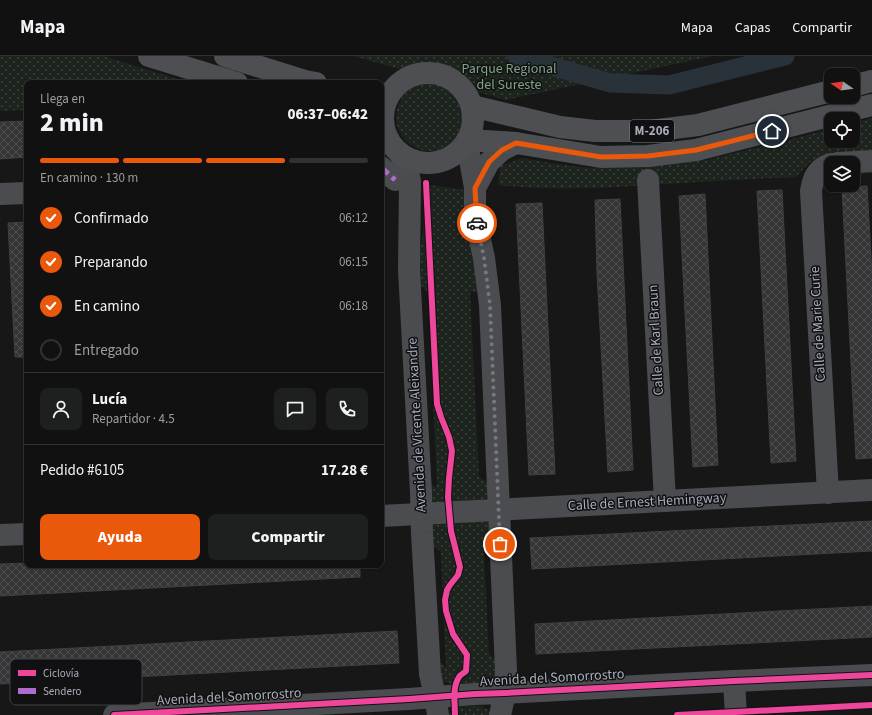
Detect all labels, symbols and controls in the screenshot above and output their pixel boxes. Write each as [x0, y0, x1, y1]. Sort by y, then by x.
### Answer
text: Mapa [20, 14, 65, 41]
text: Mapa [681, 18, 713, 38]
text: Capas [735, 18, 770, 38]
text: Compartir [792, 18, 852, 38]
park label: Parque Regional del Sureste [461, 59, 557, 95]
north arrow [824, 68, 860, 104]
map controls [824, 68, 860, 192]
text: Llega en [40, 90, 85, 108]
text: 2 min [40, 104, 104, 141]
text: 06:37–06:42 [287, 104, 368, 125]
button: locate [824, 112, 860, 148]
pin [755, 114, 789, 148]
road number: M-206 [630, 120, 674, 142]
icon: home [761, 120, 783, 142]
button: layers [824, 156, 860, 192]
text: En camino · 130 m [40, 169, 138, 187]
courier [457, 203, 497, 243]
icon: check [40, 207, 62, 229]
text: Confirmado [74, 208, 149, 229]
text: 06:12 [339, 209, 368, 227]
icon: car [466, 212, 488, 234]
icon: check [40, 251, 62, 273]
text: Preparando [74, 252, 148, 273]
text: 06:15 [339, 253, 368, 271]
street label: Calle de Marie Curie [805, 266, 831, 382]
street label: Calle de Karl Braun [643, 284, 669, 396]
icon: check [40, 295, 62, 317]
text: En camino [74, 296, 140, 317]
text: 06:18 [339, 297, 368, 315]
street label: Avenida de Vicente Aleixandre [402, 337, 432, 513]
text: Entregado [74, 340, 139, 361]
button: person [40, 388, 82, 430]
button: chat [274, 388, 316, 430]
button: phone [326, 388, 368, 430]
text: Lucía [92, 389, 127, 410]
text: Repartidor · 4.5 [92, 410, 175, 428]
text: Pedido #6105 [40, 460, 124, 481]
text: 17.28 € [321, 460, 368, 481]
street label: Calle de Ernest Hemingway [567, 488, 727, 516]
button: Ayuda [40, 514, 200, 560]
button: Compartir [208, 514, 368, 560]
pin [483, 527, 517, 561]
icon: bag [489, 533, 511, 555]
legend [10, 659, 142, 705]
street label: Avenida del Somorrostro [479, 664, 625, 692]
text: Ciclovía [43, 666, 79, 681]
street label: Avenida del Somorrostro [156, 683, 302, 711]
text: Sendero [43, 684, 82, 699]

